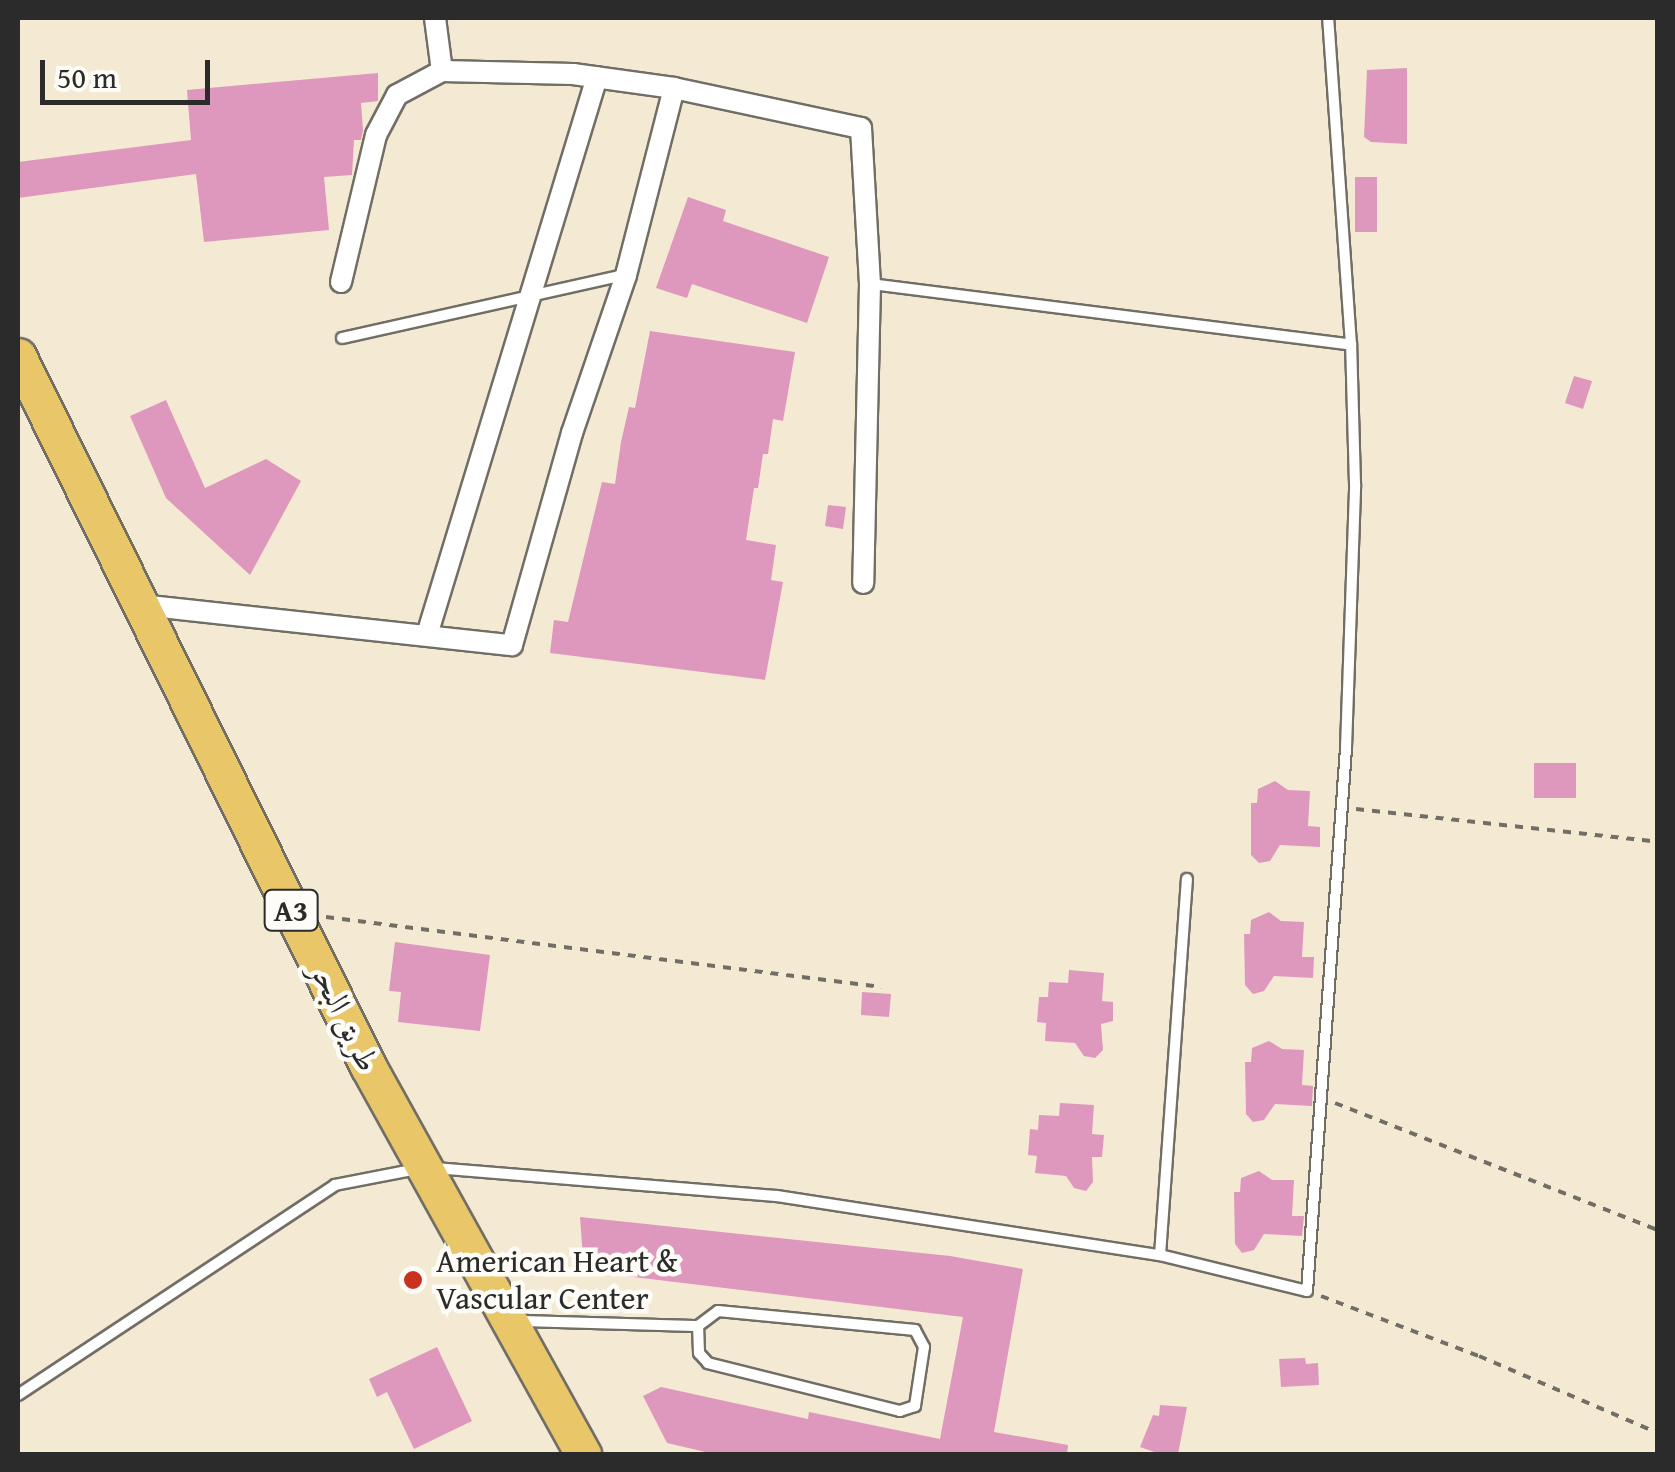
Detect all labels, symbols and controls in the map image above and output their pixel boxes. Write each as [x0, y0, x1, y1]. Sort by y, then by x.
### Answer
scale bar [45, 40, 215, 102]
text: 50 m [57, 55, 117, 99]
road number: A3 [264, 885, 318, 935]
street label: طريق البحر [302, 956, 388, 1078]
place label: American Heart & Vascular Center [436, 1243, 678, 1318]
marker: American Heart & Vascular Center [400, 1267, 426, 1293]

